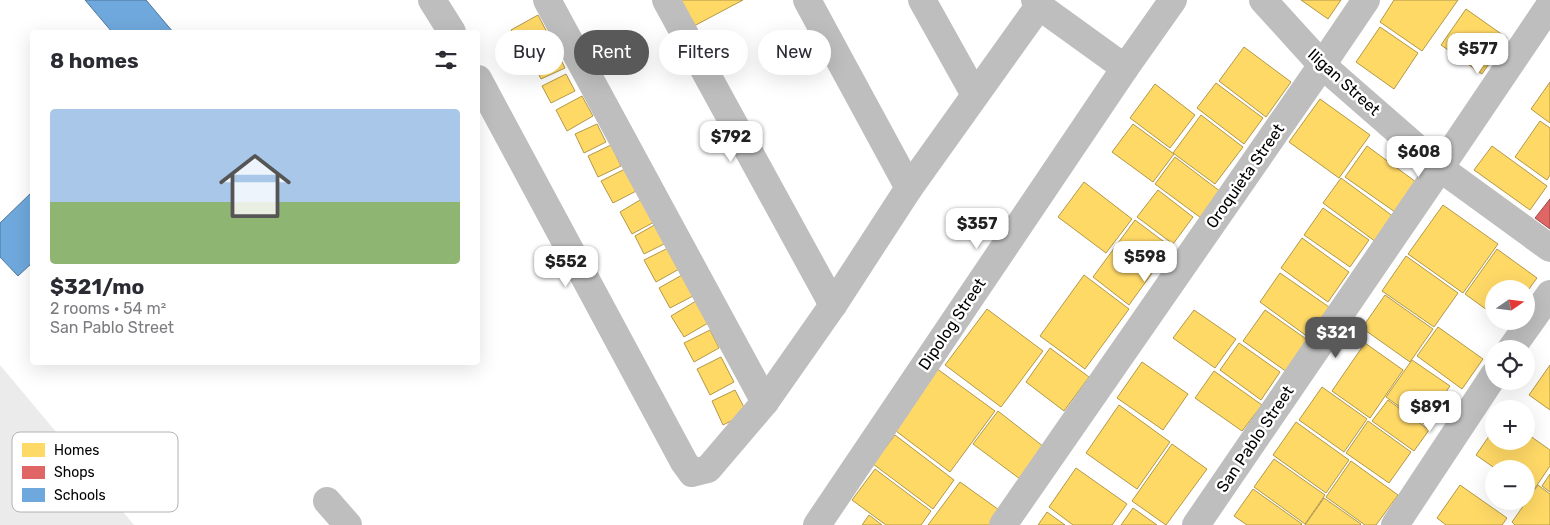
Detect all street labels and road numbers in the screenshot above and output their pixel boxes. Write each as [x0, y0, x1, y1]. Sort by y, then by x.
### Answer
street label: Iligan Street [1304, 45, 1384, 119]
street label: Oroquieta Street [1202, 120, 1288, 232]
street label: Dipolog Street [914, 275, 990, 373]
street label: San Pablo Street [1212, 382, 1298, 496]

